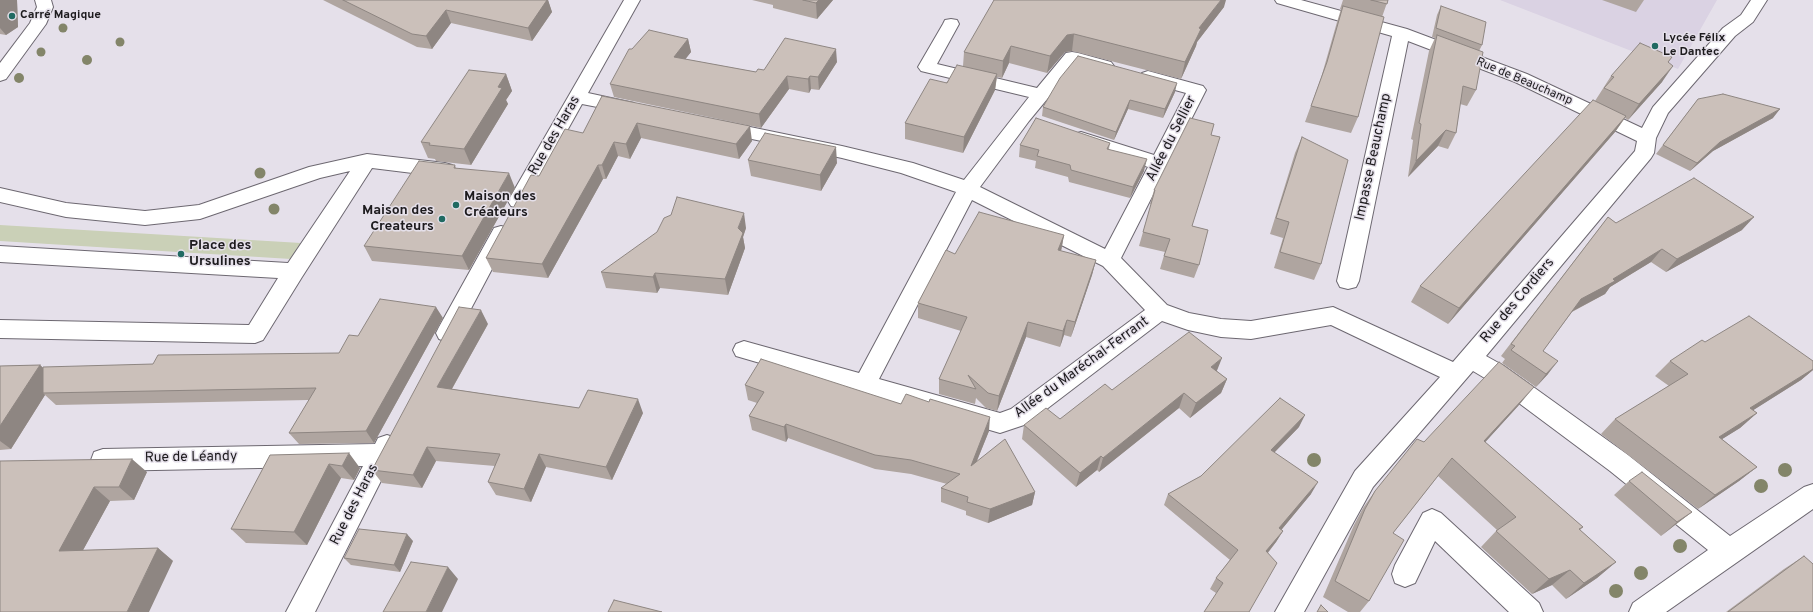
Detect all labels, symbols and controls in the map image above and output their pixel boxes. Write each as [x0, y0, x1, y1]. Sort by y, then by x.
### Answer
place label: Carré Magique [20, 9, 101, 23]
marker: Carré Magique [7, 11, 17, 21]
place label: Lycée Félix Le Dantec [1663, 32, 1725, 60]
marker: Lycée Félix Le Dantec [1650, 41, 1660, 51]
street label: Rue de Beauchamp [1474, 55, 1574, 109]
street label: Impasse Beauchamp [1352, 92, 1396, 222]
street label: Rue des Haras [526, 93, 584, 179]
street label: Allée du Sellier [1143, 93, 1201, 185]
place label: Maison des Créateurs [464, 189, 536, 222]
marker: Maison des Créateurs [451, 200, 461, 210]
place label: Maison des Createurs [362, 203, 434, 236]
marker: Maison des Createurs [437, 214, 447, 224]
place label: Place des Ursulines [189, 238, 251, 270]
marker: Place des Ursulines [176, 249, 186, 259]
street label: Rue des Cordiers [1478, 255, 1558, 347]
street label: Allée du Maréchal-Ferrant [1011, 314, 1153, 422]
street label: Rue de Léandy [145, 449, 237, 467]
street label: Rue des Haras [327, 462, 383, 548]

